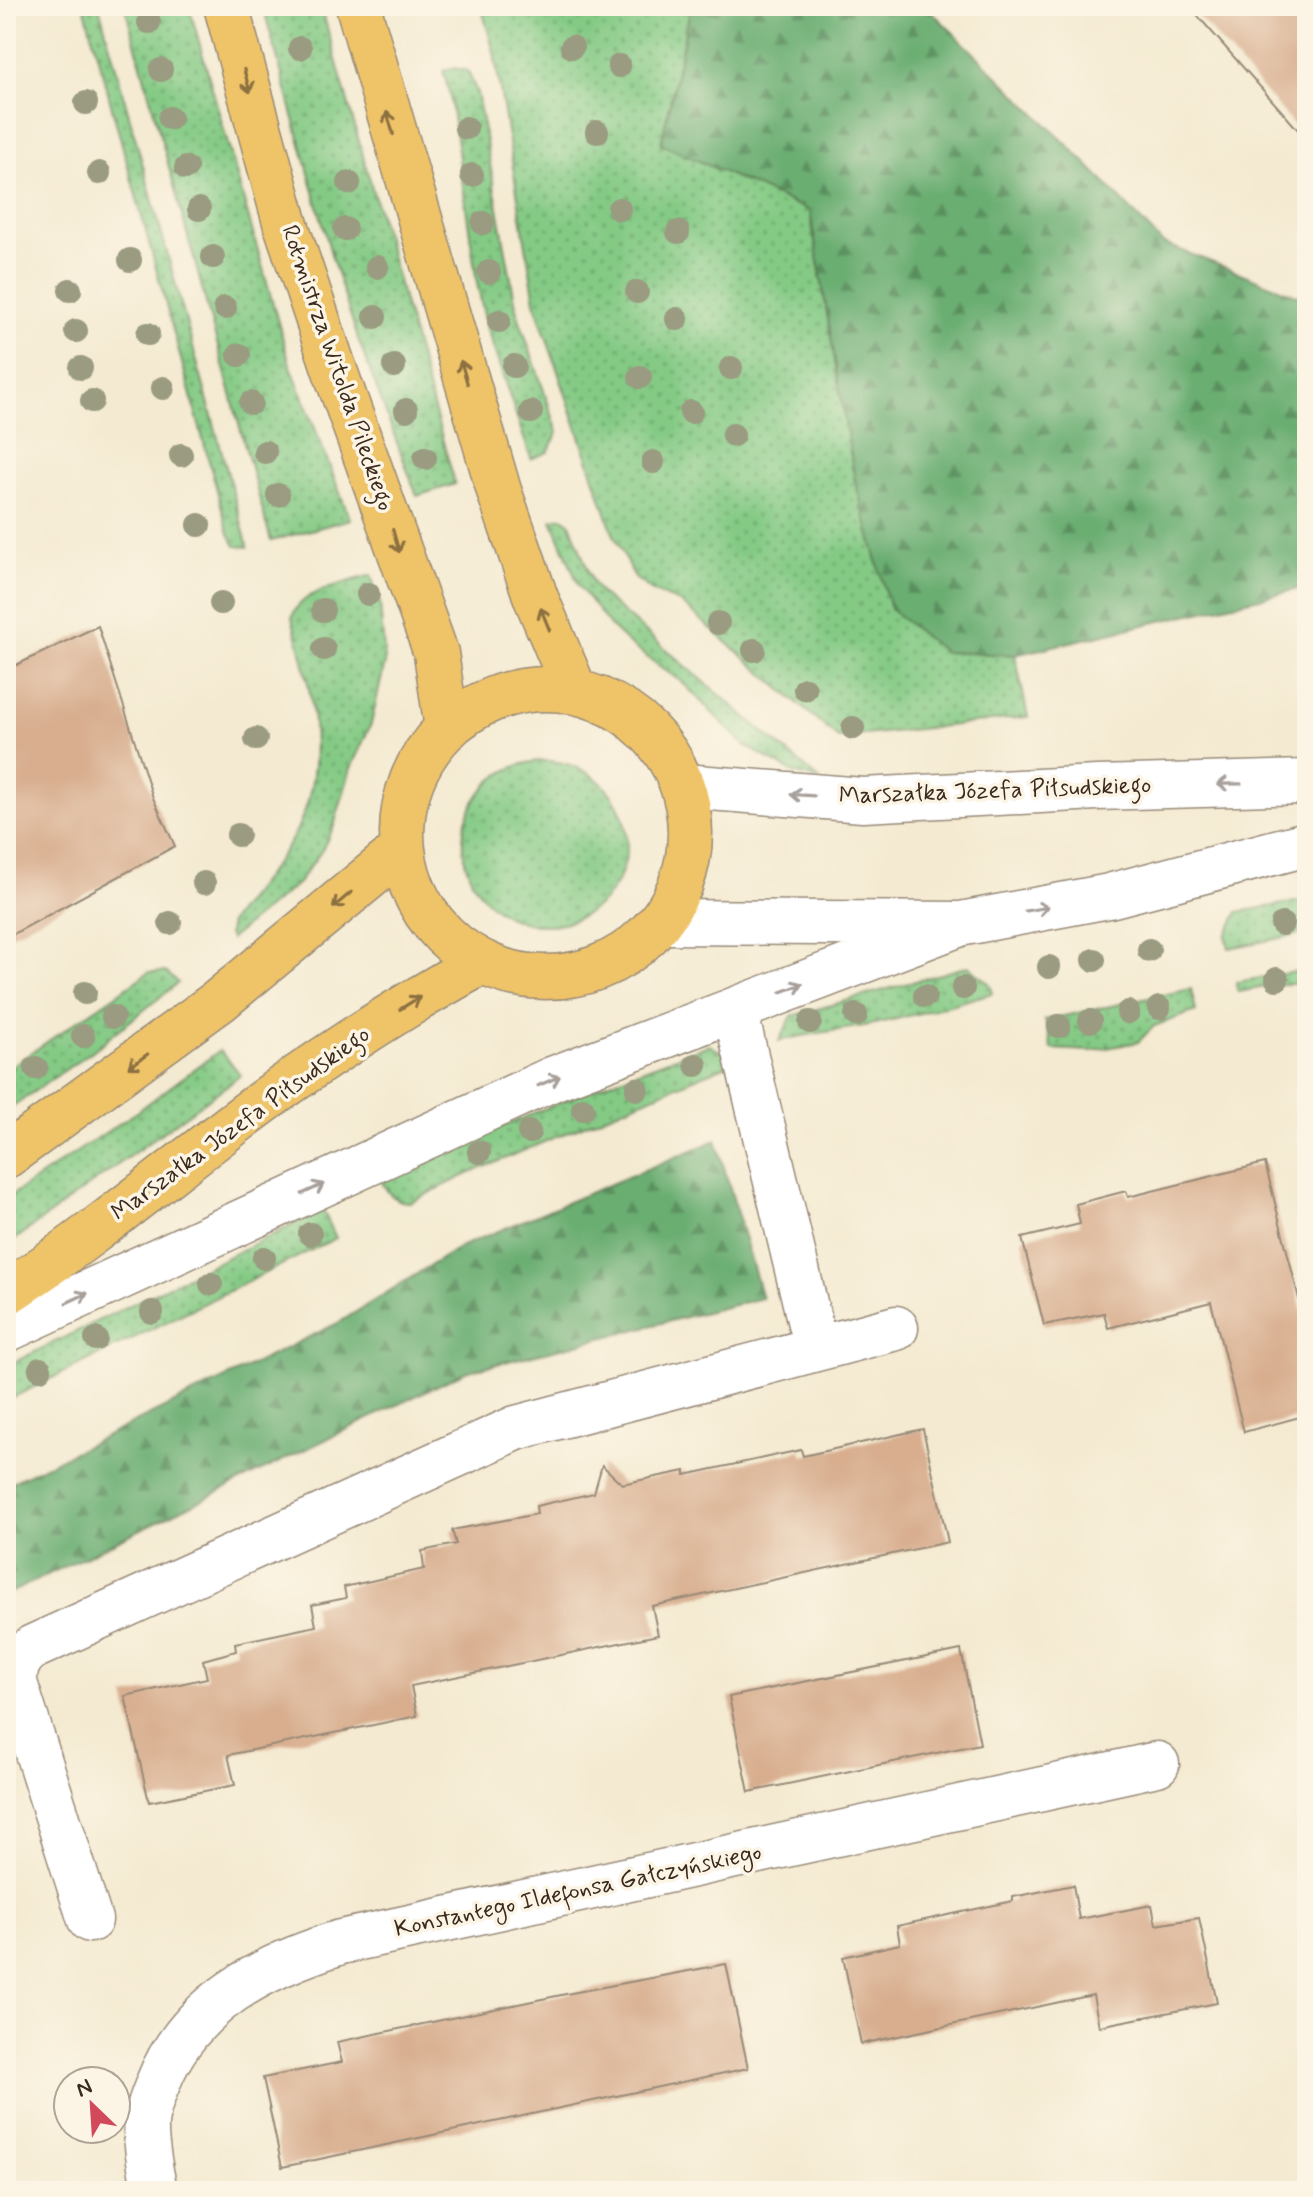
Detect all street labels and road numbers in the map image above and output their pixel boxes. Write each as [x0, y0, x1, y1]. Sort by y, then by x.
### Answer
street label: Rotmistrza Witolda Pileckiego [271, 221, 401, 516]
street label: Marszałka Józefa Piłsudskiego [838, 770, 1152, 815]
street label: Marszałka Józefa Piłsudskiego [105, 1020, 378, 1231]
street label: Konstantego Ildefonsa Gałczyńskiego [392, 1837, 765, 1947]

